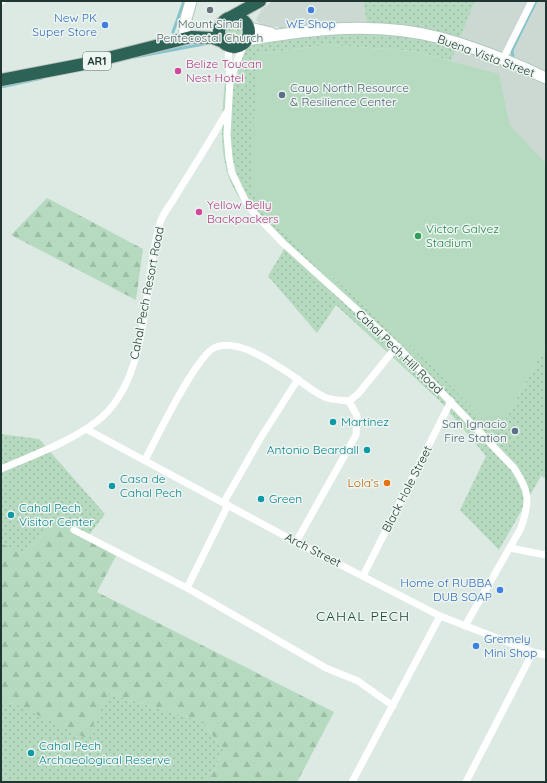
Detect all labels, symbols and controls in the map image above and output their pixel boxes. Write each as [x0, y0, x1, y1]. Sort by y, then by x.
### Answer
marker: Mount Sinai Pentecostal Church [205, 5, 215, 15]
marker: WE Shop [306, 5, 316, 15]
place label: New PK Super Store [32, 10, 97, 39]
place label: Mount Sinai Pentecostal Church [157, 16, 263, 45]
place label: WE Shop [286, 16, 336, 31]
marker: New PK Super Store [100, 20, 110, 30]
street label: Buena Vista Street [435, 31, 537, 80]
road number: AR1 [83, 52, 111, 70]
place label: Belize Toucan Nest Hotel [186, 56, 262, 85]
marker: Belize Toucan Nest Hotel [173, 66, 183, 76]
place label: Cayo North Resource & Resilience Center [290, 80, 409, 109]
marker: Cayo North Resource & Resilience Center [277, 90, 287, 100]
place label: Yellow Belly Backpackers [207, 197, 279, 226]
marker: Yellow Belly Backpackers [194, 207, 204, 217]
place label: Victor Galvez Stadium [426, 221, 499, 250]
street label: Cahal Pech Resort Road [126, 225, 167, 360]
marker: Victor Galvez Stadium [413, 231, 423, 241]
street label: Cahal Pech Hill Road [353, 306, 446, 397]
place label: Martinez [341, 414, 389, 429]
place label: San Ignacio Fire Station [442, 416, 507, 445]
marker: Martinez [328, 417, 338, 427]
marker: San Ignacio Fire Station [510, 426, 520, 436]
place label: Antonio Beardall [267, 442, 359, 457]
street label: Black Hole Street [378, 443, 435, 535]
marker: Antonio Beardall [362, 445, 372, 455]
place label: Casa de Cahal Pech [120, 471, 182, 500]
place label: Lola’s [347, 475, 379, 490]
marker: Lola’s [382, 478, 392, 488]
marker: Casa de Cahal Pech [107, 481, 117, 491]
place label: Green [269, 491, 302, 506]
marker: Green [256, 494, 266, 504]
place label: Cahal Pech Visitor Center [19, 500, 94, 529]
marker: Cahal Pech Visitor Center [6, 510, 16, 520]
street label: Arch Street [283, 529, 344, 570]
place label: Home of RUBBA DUB SOAP [400, 575, 492, 604]
marker: Home of RUBBA DUB SOAP [495, 585, 505, 595]
district label: CAHAL PECH [316, 607, 410, 625]
place label: Gremely Mini Shop [484, 631, 537, 660]
marker: Gremely Mini Shop [471, 641, 481, 651]
place label: Cahal Pech Archaeological Reserve [39, 738, 171, 767]
marker: Cahal Pech Archaeological Reserve [26, 748, 36, 758]

